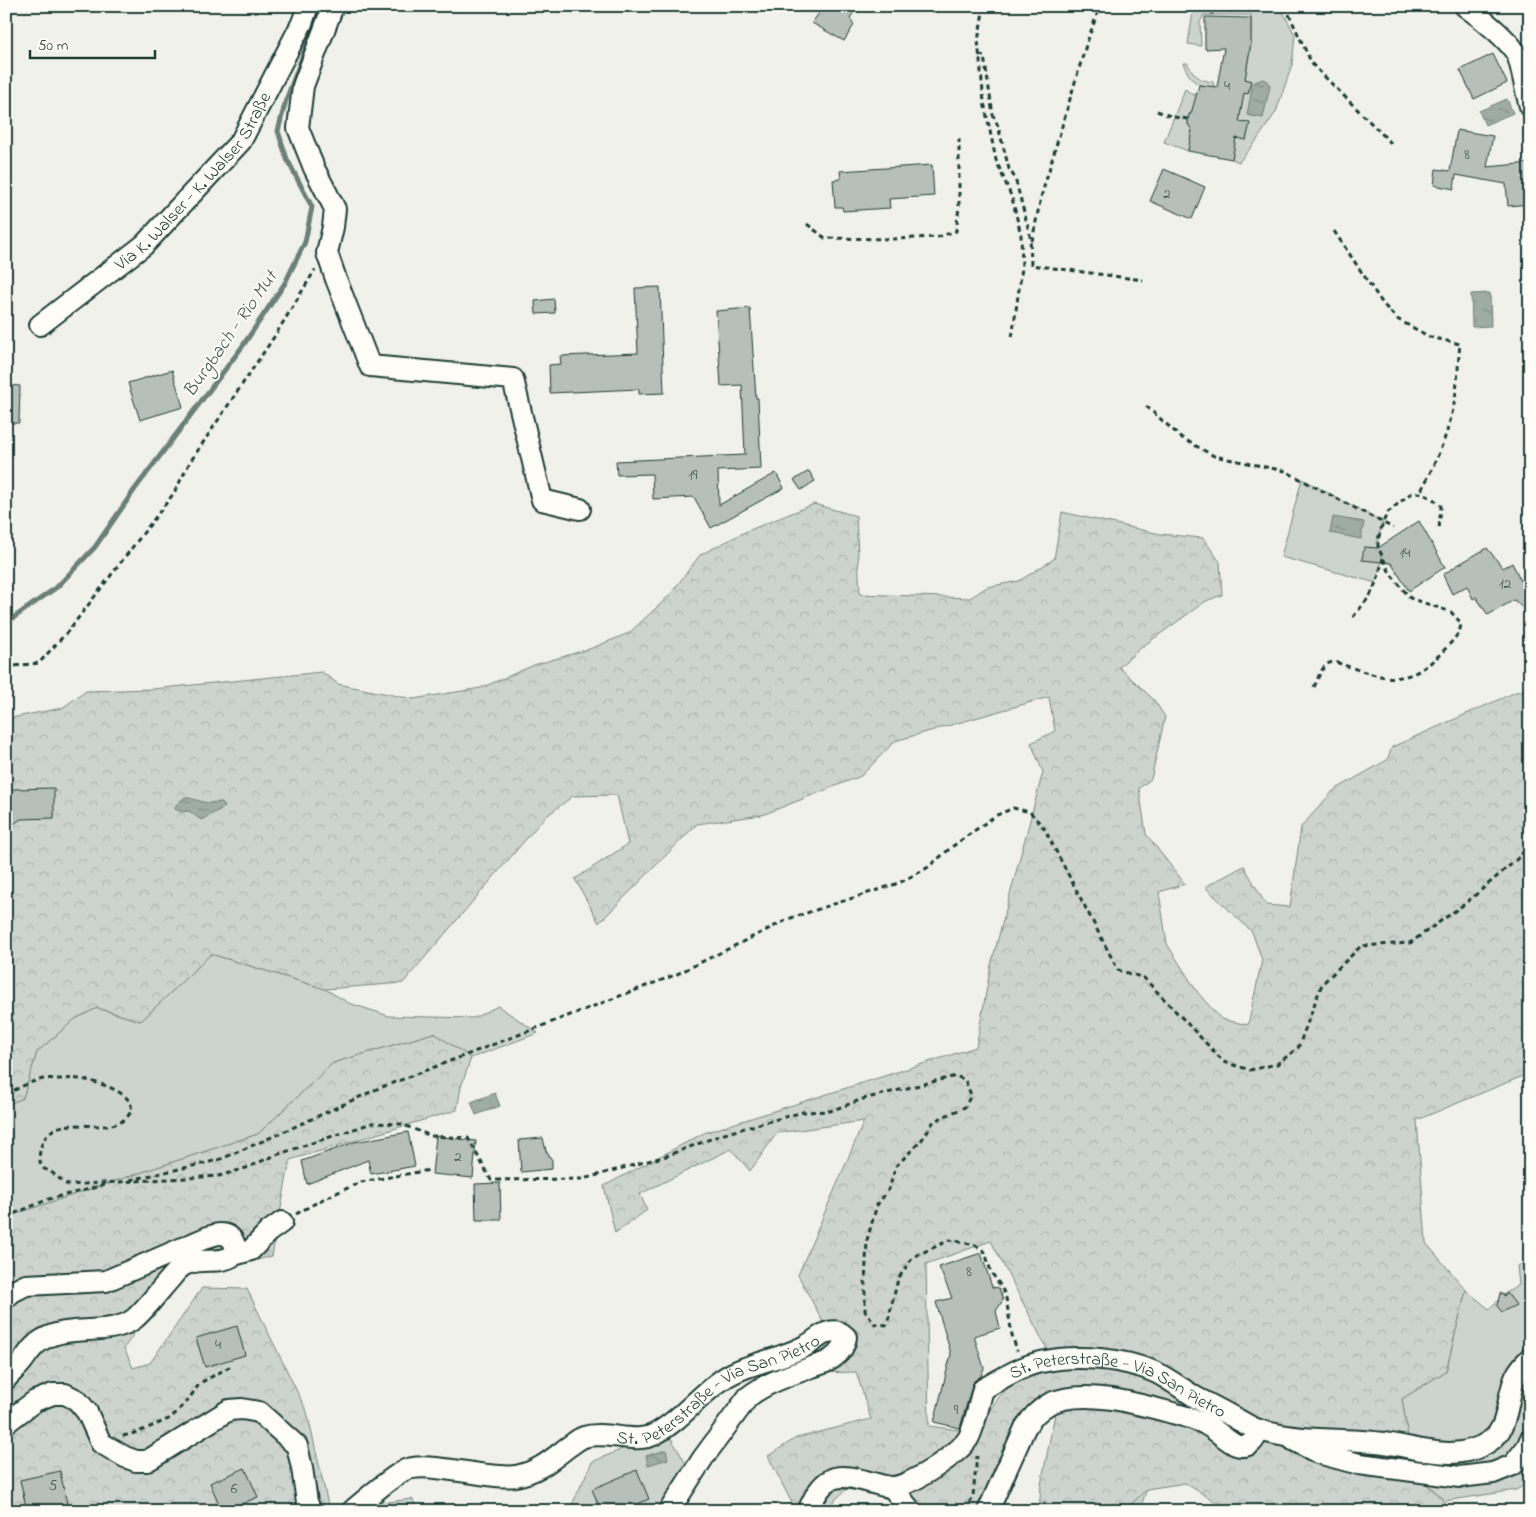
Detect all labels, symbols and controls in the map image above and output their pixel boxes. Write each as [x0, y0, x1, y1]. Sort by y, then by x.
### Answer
scale bar [30, 28, 155, 60]
text: 50 m [38, 35, 69, 57]
house number: 4 [1224, 75, 1230, 97]
street label: Via K. Walser - K. Walser Straße [109, 87, 279, 279]
house number: 8 [1464, 144, 1470, 166]
house number: 2 [1163, 183, 1171, 205]
water label: Burgbach - Rio Mut [177, 264, 287, 404]
house number: 19 [688, 464, 698, 486]
house number: 14 [1400, 542, 1410, 564]
house number: 12 [1499, 573, 1512, 595]
house number: 2 [454, 1146, 462, 1168]
house number: 8 [966, 1261, 972, 1283]
street label: St. Peterstraße - Via San Pietro [615, 1329, 826, 1453]
house number: 4 [215, 1334, 221, 1356]
street label: St. Peterstraße - Via San Pietro [1005, 1347, 1230, 1426]
house number: 9 [954, 1399, 959, 1421]
house number: 5 [49, 1475, 58, 1497]
house number: 6 [231, 1478, 238, 1500]

